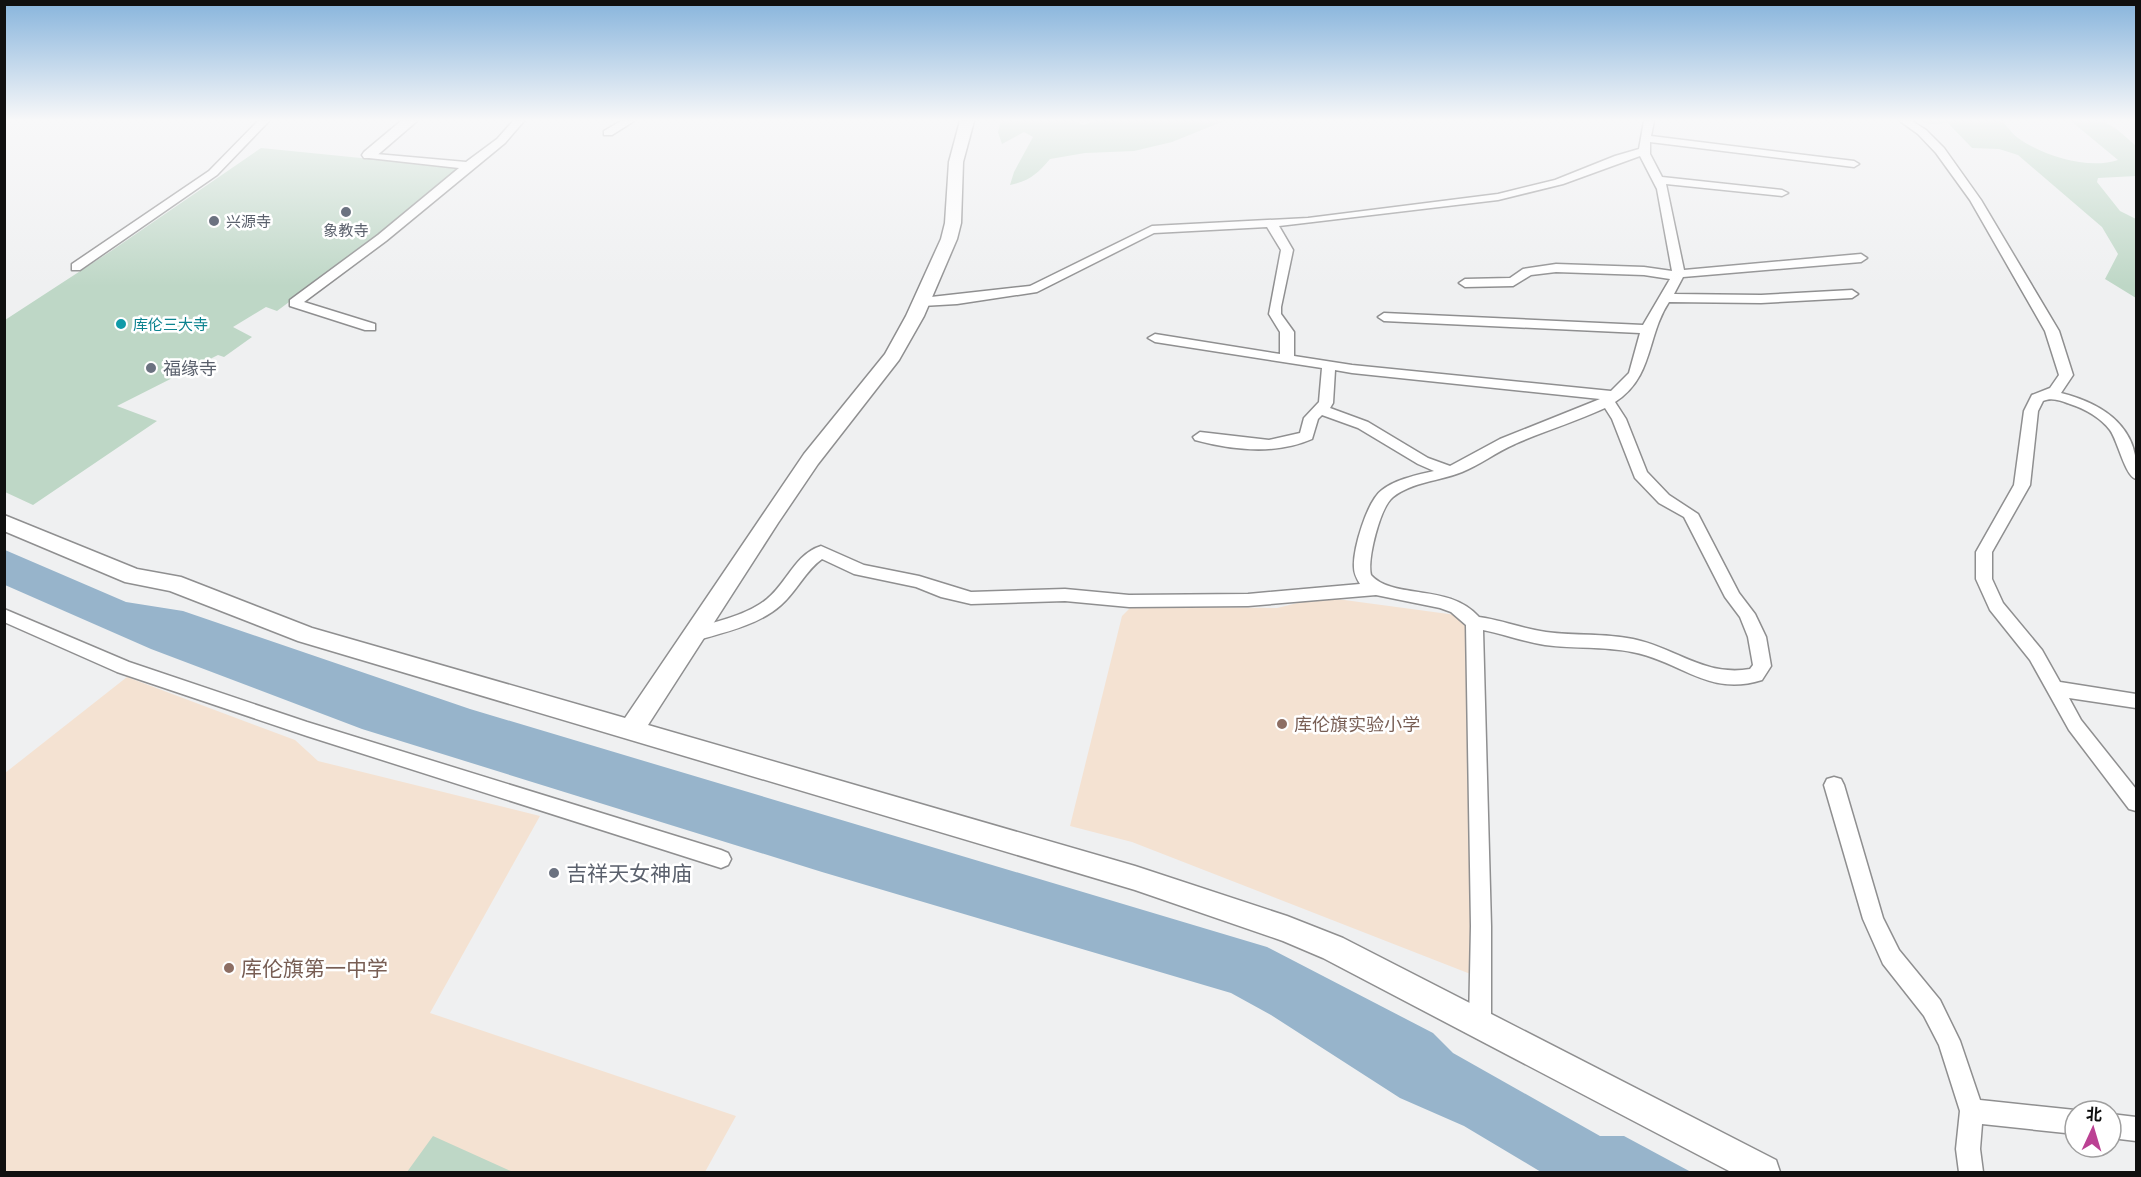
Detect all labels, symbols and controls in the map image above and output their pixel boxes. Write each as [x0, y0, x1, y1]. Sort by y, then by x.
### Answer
marker: 象教寺 [339, 205, 353, 219]
place label: 兴源寺 [226, 211, 271, 231]
marker: 兴源寺 [207, 214, 221, 228]
place label: 象教寺 [323, 220, 369, 240]
place label: 库伦三大寺 [133, 314, 208, 334]
marker: 库伦三大寺 [114, 317, 128, 331]
place label: 福缘寺 [163, 356, 217, 380]
marker: 福缘寺 [144, 361, 158, 375]
place label: 库伦旗实验小学 [1294, 712, 1420, 736]
marker: 库伦旗实验小学 [1275, 717, 1289, 731]
place label: 吉祥天女神庙 [566, 859, 692, 887]
marker: 吉祥天女神庙 [547, 866, 561, 880]
place label: 库伦旗第一中学 [241, 954, 388, 982]
marker: 库伦旗第一中学 [222, 961, 236, 975]
north arrow [2063, 1099, 2123, 1159]
text: 北 [2085, 1103, 2103, 1126]

